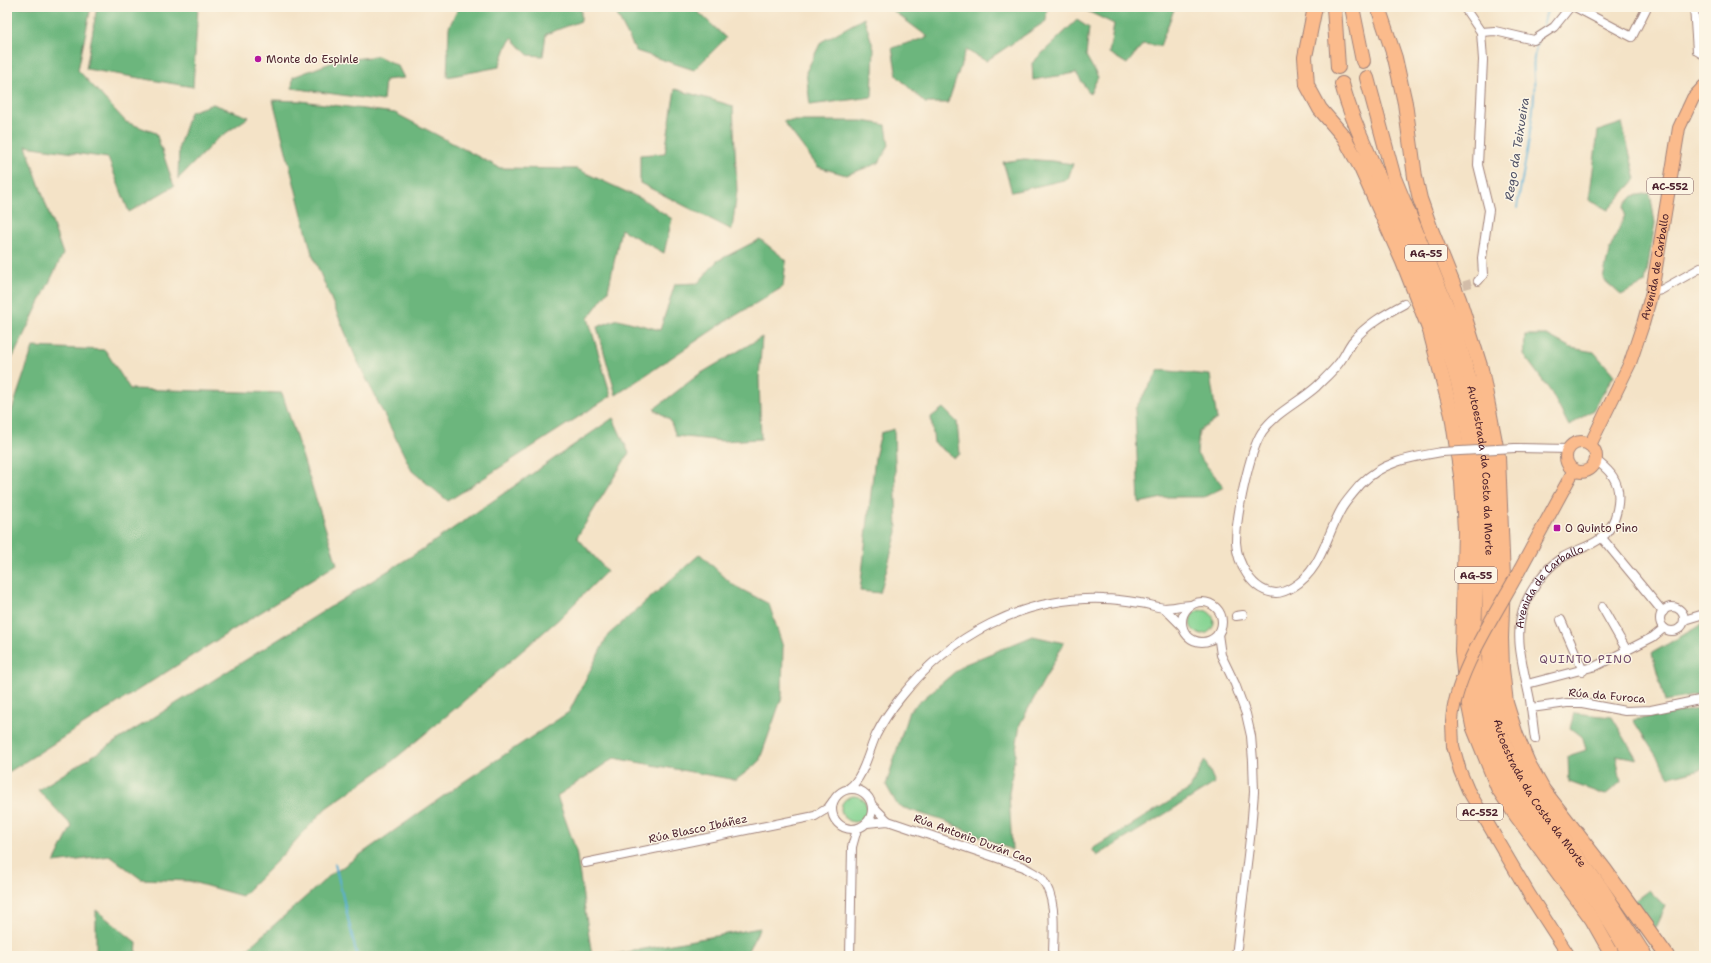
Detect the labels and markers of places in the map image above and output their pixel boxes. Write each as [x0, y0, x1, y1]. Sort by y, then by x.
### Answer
place label: Monte do Espinle [266, 52, 359, 67]
marker: Monte do Espinle [253, 54, 263, 64]
place label: O Quinto Pino [1565, 521, 1638, 536]
marker: O Quinto Pino [1552, 523, 1562, 533]

